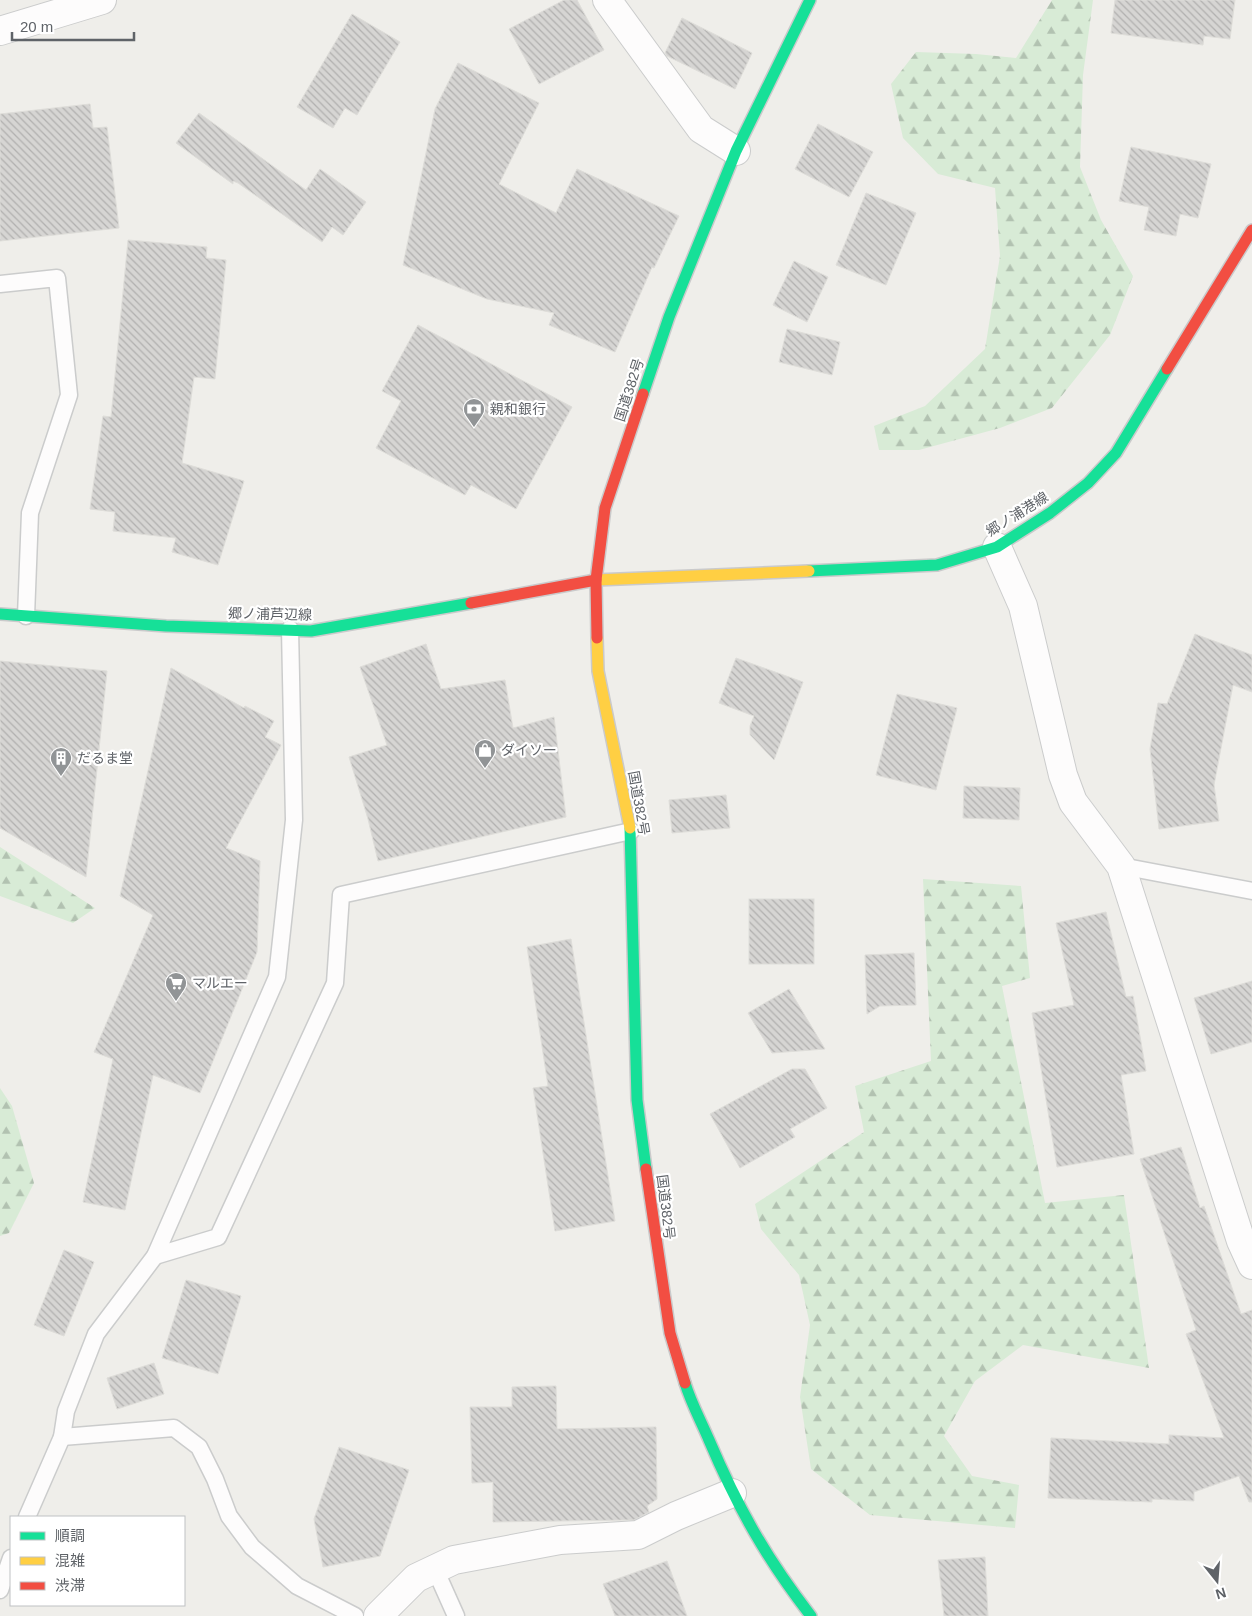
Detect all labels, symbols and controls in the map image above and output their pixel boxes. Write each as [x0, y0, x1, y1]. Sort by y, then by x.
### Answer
scale bar [12, 10, 135, 42]
text: 20 m [20, 18, 53, 35]
street label: 国道382号 [611, 356, 647, 424]
bank icon: 親和銀行 [462, 397, 486, 428]
place label: 親和銀行 [490, 401, 546, 417]
street label: 郷ノ浦港線 [983, 489, 1051, 539]
street label: 郷ノ浦芦辺線 [228, 605, 312, 623]
shop icon: ダイソー [473, 738, 497, 769]
place label: ダイソー [501, 742, 557, 758]
building icon: だるま堂 [49, 746, 73, 777]
place label: だるま堂 [77, 750, 133, 766]
street label: 国道382号 [625, 769, 653, 837]
supermarket icon: マルエー [164, 971, 188, 1002]
place label: マルエー [192, 975, 248, 991]
street label: 国道382号 [654, 1174, 678, 1240]
legend [10, 1516, 185, 1606]
text: 順調 [55, 1527, 85, 1544]
text: 混雑 [55, 1552, 85, 1569]
north arrow [1192, 1556, 1242, 1606]
text: 渋滞 [55, 1577, 85, 1594]
text: N [1214, 1584, 1228, 1603]

